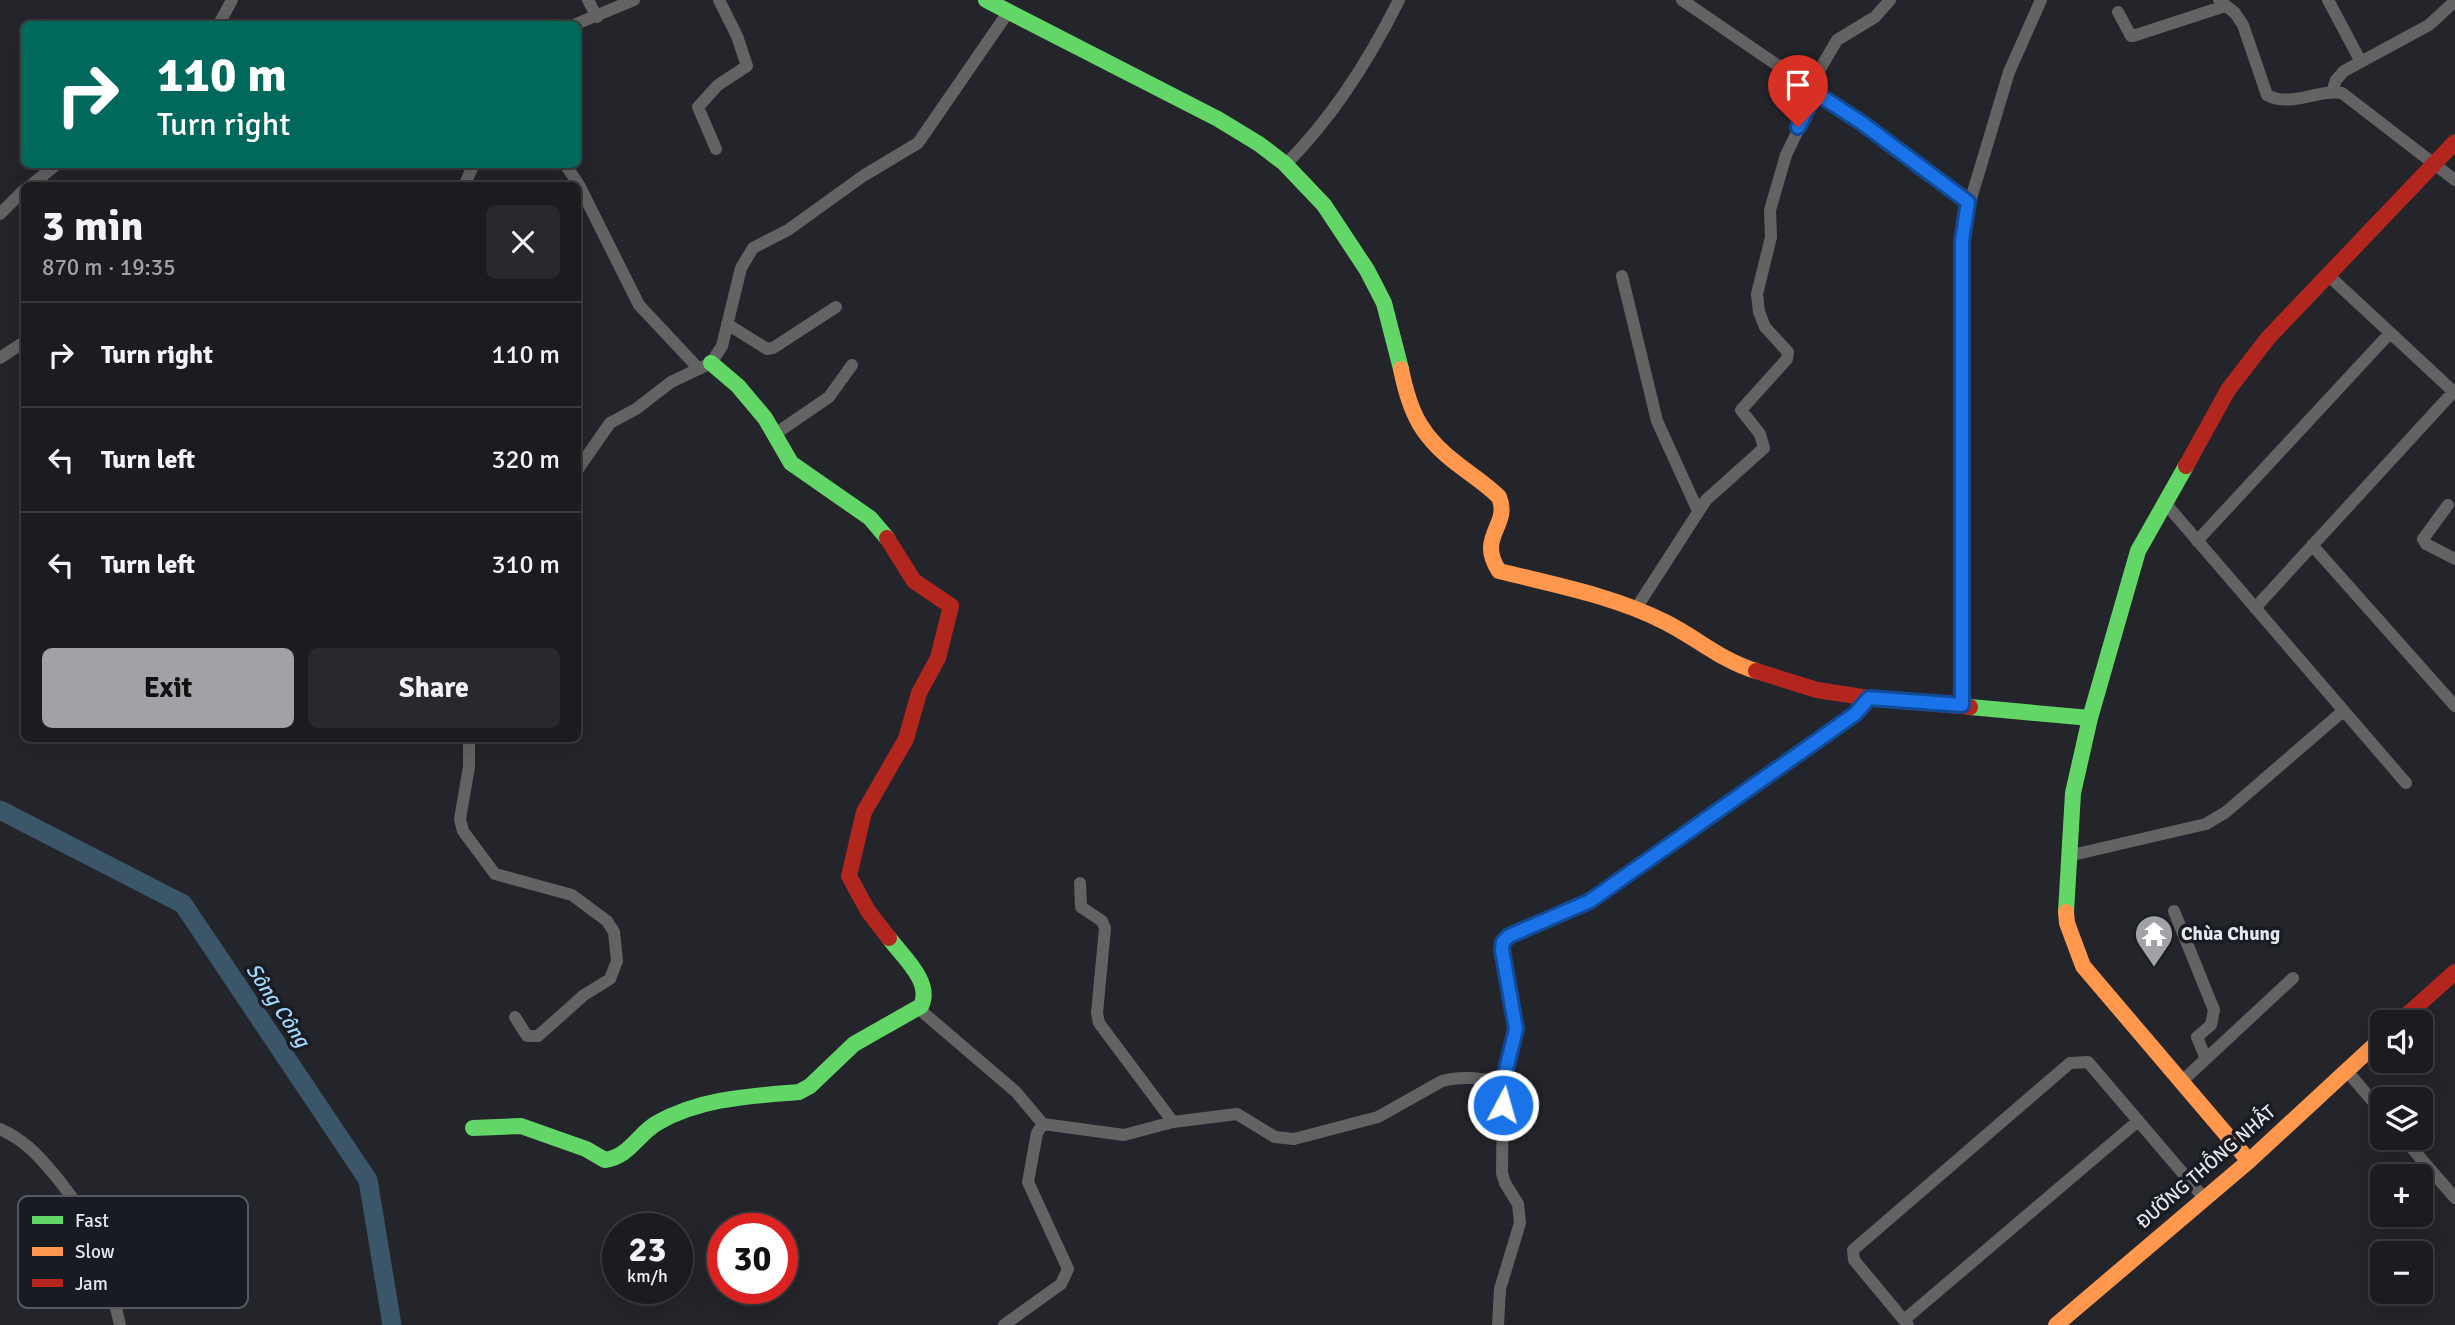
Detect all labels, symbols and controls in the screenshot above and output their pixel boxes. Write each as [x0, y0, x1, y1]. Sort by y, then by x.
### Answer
text: 110 m [157, 45, 287, 105]
icon: right [42, 49, 133, 140]
pin [1768, 55, 1828, 127]
icon: arrive [1779, 66, 1817, 104]
text: Turn right [157, 105, 290, 144]
text: 3 min [42, 201, 143, 252]
button: close [486, 205, 560, 279]
text: 870 m · 19:35 [42, 253, 176, 282]
icon: right [42, 336, 80, 374]
text: Turn right [101, 339, 213, 371]
text: 110 m [491, 339, 560, 371]
icon: left [42, 441, 80, 479]
text: Turn left [101, 444, 195, 476]
text: 320 m [491, 444, 560, 476]
icon: left [42, 546, 80, 584]
text: Turn left [101, 549, 195, 581]
text: 310 m [491, 549, 560, 581]
button: Exit [42, 648, 294, 728]
button: Share [308, 648, 560, 728]
temple icon: Chùa Chung [2133, 913, 2175, 968]
place label: Chùa Chung [2181, 922, 2280, 946]
water label: Sông Công [240, 958, 317, 1054]
map controls [2370, 1010, 2433, 1304]
button: sound [2370, 1010, 2433, 1073]
position arrow [1466, 1068, 1540, 1142]
button: layers [2370, 1087, 2433, 1150]
street label: ĐƯỜNG THỐNG NHẤT [2130, 1097, 2281, 1234]
button: + [2370, 1164, 2433, 1227]
legend [18, 1196, 248, 1308]
text: Fast [75, 1209, 109, 1233]
speed limit sign: 30 [707, 1213, 798, 1304]
text: 23 [629, 1228, 666, 1271]
text: Slow [75, 1240, 115, 1264]
button: − [2370, 1241, 2433, 1304]
text: km/h [627, 1265, 668, 1287]
text: Jam [75, 1272, 108, 1296]

